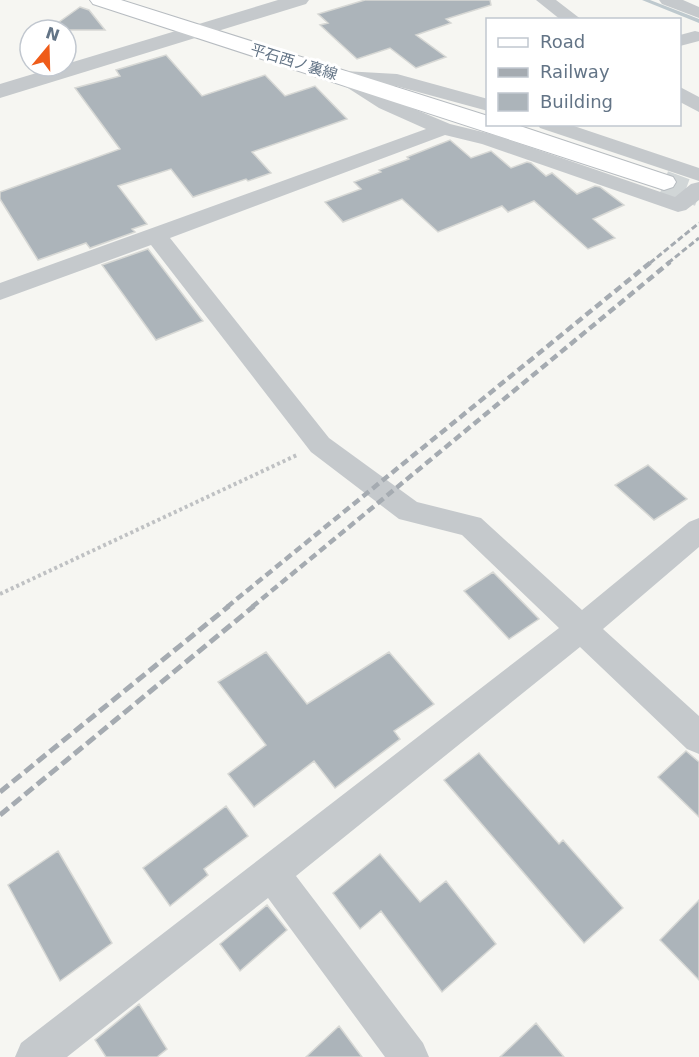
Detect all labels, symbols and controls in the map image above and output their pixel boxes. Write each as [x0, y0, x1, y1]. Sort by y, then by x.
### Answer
north arrow [18, 18, 78, 78]
legend [486, 18, 681, 126]
text: N [43, 23, 62, 45]
text: Road [540, 31, 585, 52]
street label: 平石西ノ裏線 [248, 40, 340, 84]
text: Railway [540, 61, 610, 82]
text: Building [540, 91, 613, 112]

